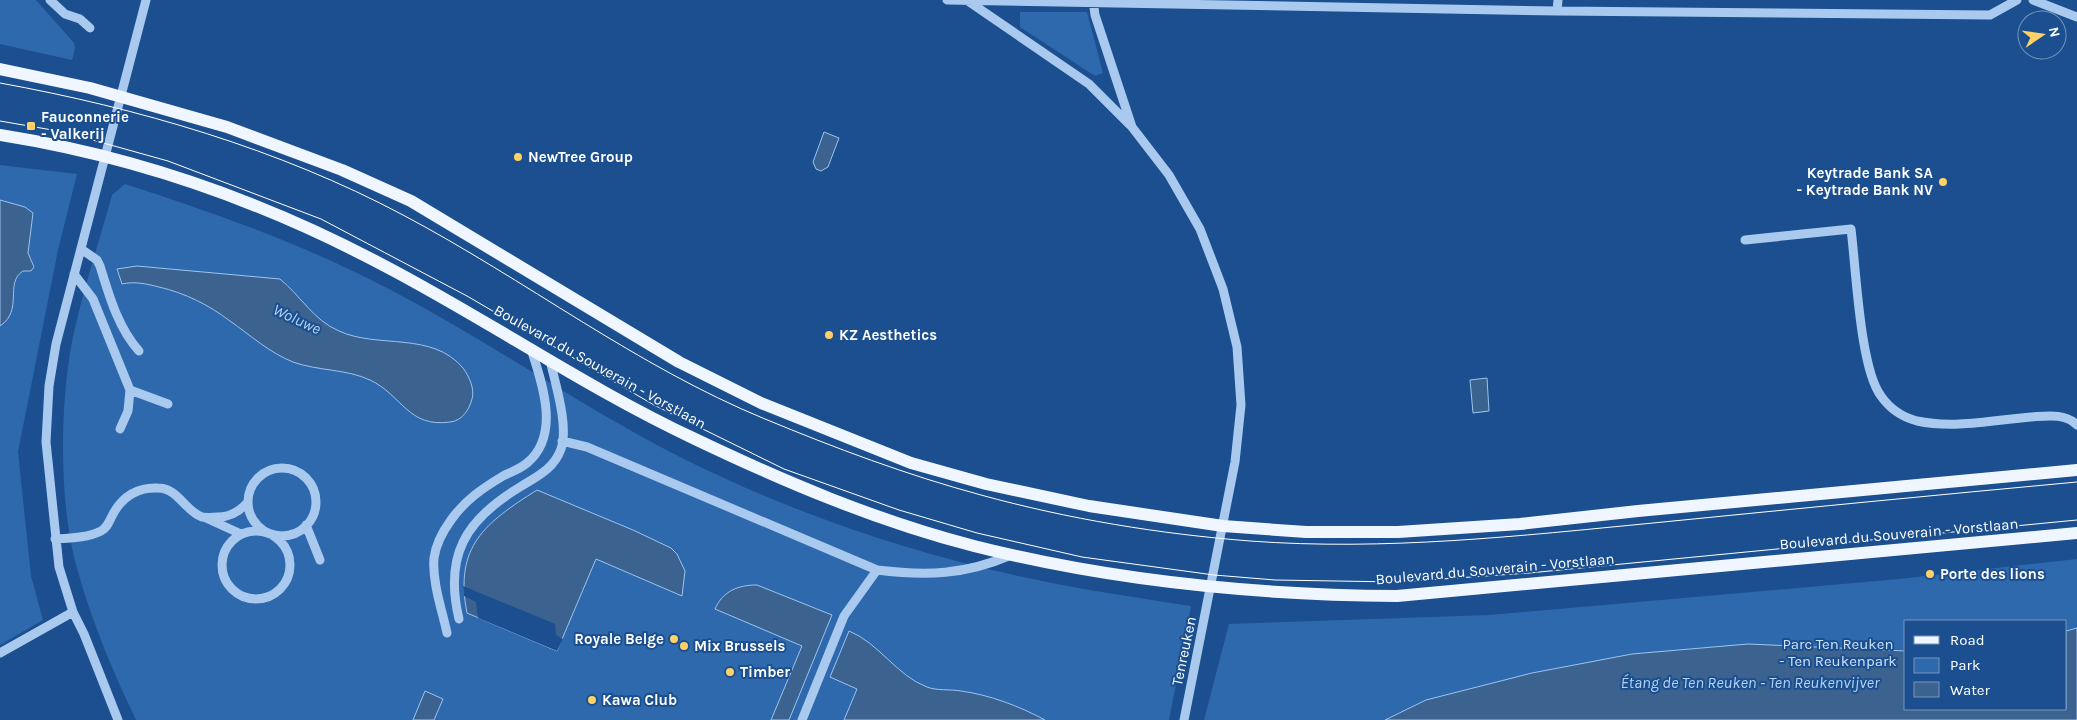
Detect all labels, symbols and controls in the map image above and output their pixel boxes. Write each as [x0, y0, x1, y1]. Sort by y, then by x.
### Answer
north arrow [2017, 10, 2067, 60]
text: N [2045, 25, 2064, 39]
place label: Fauconnerie - Valkerij [41, 108, 129, 143]
marker: Fauconnerie - Valkerij [25, 120, 37, 132]
place label: NewTree Group [528, 148, 633, 166]
marker: NewTree Group [512, 151, 524, 163]
place label: Keytrade Bank SA - Keytrade Bank NV [1796, 164, 1934, 199]
marker: Keytrade Bank SA - Keytrade Bank NV [1937, 176, 1949, 188]
water label: Woluwe [270, 300, 325, 339]
street label: Boulevard du Souverain - Vorstlaan [491, 301, 709, 433]
place label: KZ Aesthetics [839, 326, 937, 344]
marker: KZ Aesthetics [823, 329, 835, 341]
street label: Boulevard du Souverain - Vorstlaan [1779, 515, 2019, 553]
street label: Boulevard du Souverain - Vorstlaan [1375, 550, 1615, 588]
place label: Porte des lions [1940, 565, 2045, 583]
marker: Porte des lions [1924, 568, 1936, 580]
street label: Tenreuken [1168, 615, 1200, 687]
legend [1904, 620, 2067, 710]
place label: Royale Belge [574, 630, 664, 648]
text: Road [1950, 631, 1985, 649]
marker: Royale Belge [668, 633, 680, 645]
park label: Parc Ten Reuken - Ten Reukenpark [1779, 635, 1897, 670]
place label: Mix Brussels [694, 637, 785, 655]
marker: Mix Brussels [678, 640, 690, 652]
text: Park [1950, 656, 1980, 674]
place label: Timber [740, 663, 790, 681]
marker: Timber [724, 666, 736, 678]
water label: Étang de Ten Reuken - Ten Reukenvijver [1621, 673, 1880, 692]
text: Water [1950, 681, 1991, 699]
place label: Kawa Club [602, 691, 677, 709]
marker: Kawa Club [586, 694, 598, 706]

